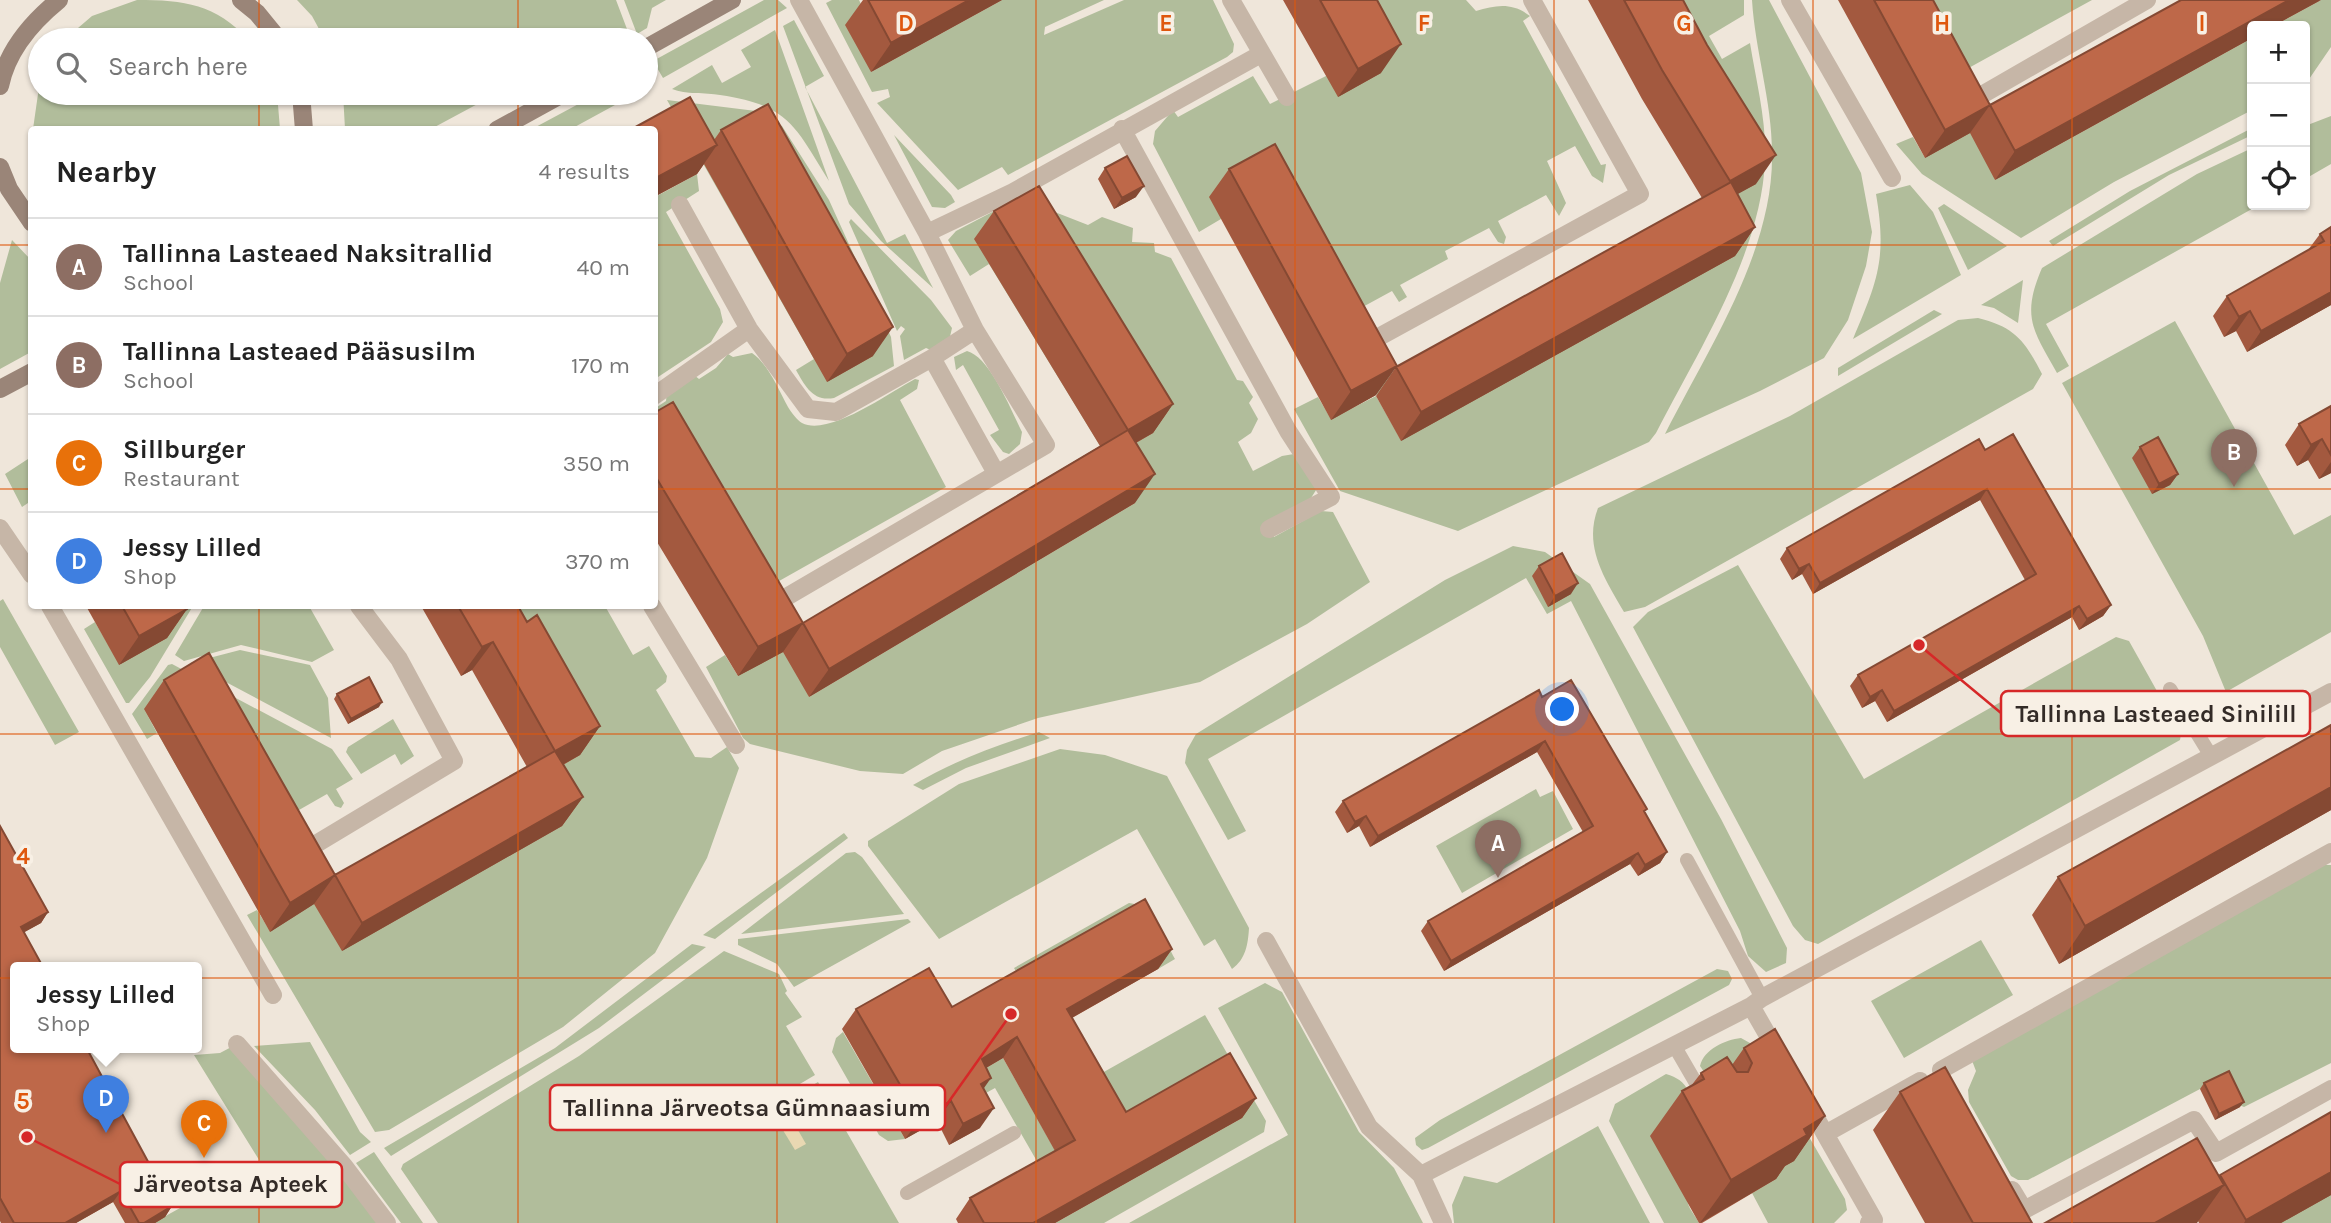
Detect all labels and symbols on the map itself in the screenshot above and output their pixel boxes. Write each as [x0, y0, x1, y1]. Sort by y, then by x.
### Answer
text: D [898, 10, 914, 37]
text: E [1159, 10, 1173, 37]
text: F [1418, 10, 1430, 37]
text: G [1676, 10, 1692, 37]
text: H [1934, 10, 1950, 37]
text: I [2198, 10, 2206, 37]
pin: B [2211, 429, 2257, 487]
callout: Tallinna Lasteaed Sinilill [2001, 691, 2310, 736]
your location [1545, 692, 1579, 726]
text: Tallinna Lasteaed Sinilill [2015, 700, 2297, 728]
pin: A [1475, 820, 1521, 878]
text: 4 [16, 843, 30, 870]
pin: D [83, 1075, 129, 1133]
callout: Tallinna Järveotsa Gümnaasium [550, 1085, 945, 1130]
text: 5 [16, 1088, 30, 1115]
text: Tallinna Järveotsa Gümnaasium [563, 1094, 931, 1122]
pin: C [181, 1100, 227, 1158]
callout: Järveotsa Apteek [120, 1162, 342, 1207]
text: Järveotsa Apteek [134, 1170, 328, 1198]

